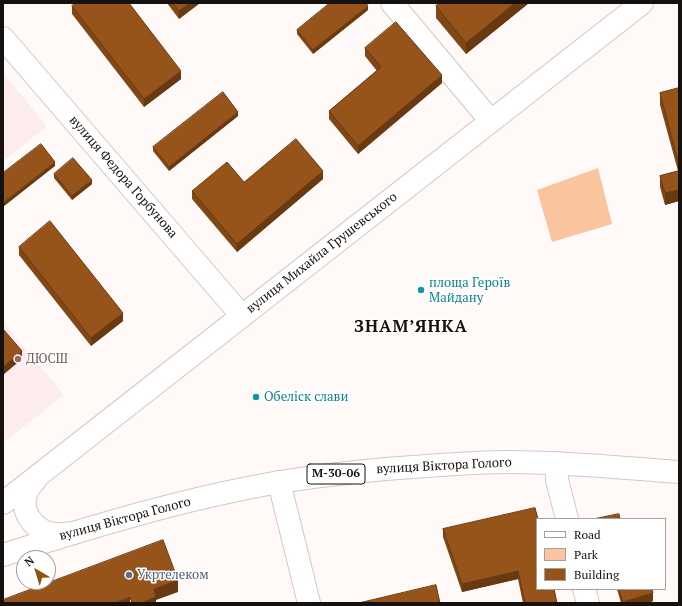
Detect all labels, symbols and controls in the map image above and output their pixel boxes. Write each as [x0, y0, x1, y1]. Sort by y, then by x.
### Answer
street label: вулиця Федора Горбунова [66, 113, 180, 241]
street label: вулиця Михайла Грушевського [243, 189, 401, 317]
place label: площа Героїв Майдану [429, 275, 510, 306]
marker: площа Героїв Майдану [416, 285, 426, 295]
district label: ЗНАМ’ЯНКА [354, 317, 468, 337]
place label: ДЮСШ [26, 351, 68, 367]
marker: ДЮСШ [13, 354, 23, 364]
place label: Обеліск слави [264, 389, 348, 405]
marker: Обеліск слави [251, 392, 261, 402]
street label: вулиця Віктора Голого [376, 455, 512, 477]
road number: М-30-06 [307, 464, 365, 484]
street label: вулиця Віктора Голого [58, 494, 192, 544]
legend [536, 518, 666, 590]
text: Road [574, 527, 601, 542]
text: Park [574, 547, 598, 562]
north arrow [16, 550, 56, 590]
text: N [22, 553, 37, 569]
place label: Укртелеком [137, 567, 209, 583]
text: Building [574, 567, 619, 582]
marker: Укртелеком [124, 570, 134, 580]

